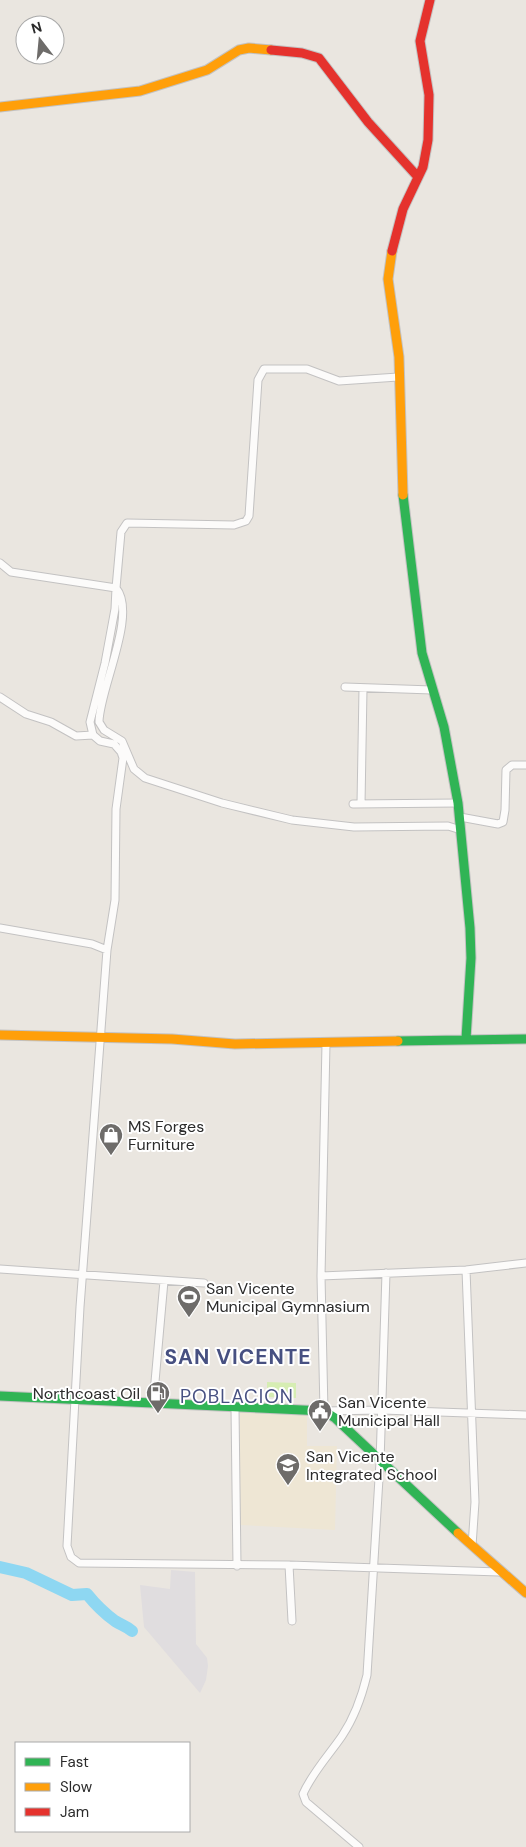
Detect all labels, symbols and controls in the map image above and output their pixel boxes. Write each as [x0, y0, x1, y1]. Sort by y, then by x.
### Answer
north arrow [15, 15, 65, 65]
text: N [29, 17, 44, 38]
place label: MS Forges Furniture [128, 1116, 204, 1155]
shop icon: MS Forges Furniture [98, 1122, 124, 1156]
place label: San Vicente Municipal Gymnasium [206, 1278, 370, 1317]
sports icon: San Vicente Municipal Gymnasium [176, 1284, 202, 1318]
district label: SAN VICENTE [164, 1343, 312, 1371]
fuel station icon: Northcoast Oil [145, 1380, 171, 1414]
place label: Northcoast Oil [33, 1383, 140, 1404]
district label: POBLACION [180, 1384, 294, 1409]
place label: San Vicente Municipal Hall [338, 1392, 440, 1431]
public building icon: San Vicente Municipal Hall [307, 1398, 333, 1432]
place label: San Vicente Integrated School [306, 1446, 437, 1485]
school or university icon: San Vicente Integrated School [275, 1452, 301, 1486]
legend [15, 1742, 190, 1832]
text: Fast [60, 1752, 89, 1772]
text: Slow [60, 1777, 93, 1797]
text: Jam [60, 1802, 89, 1822]

